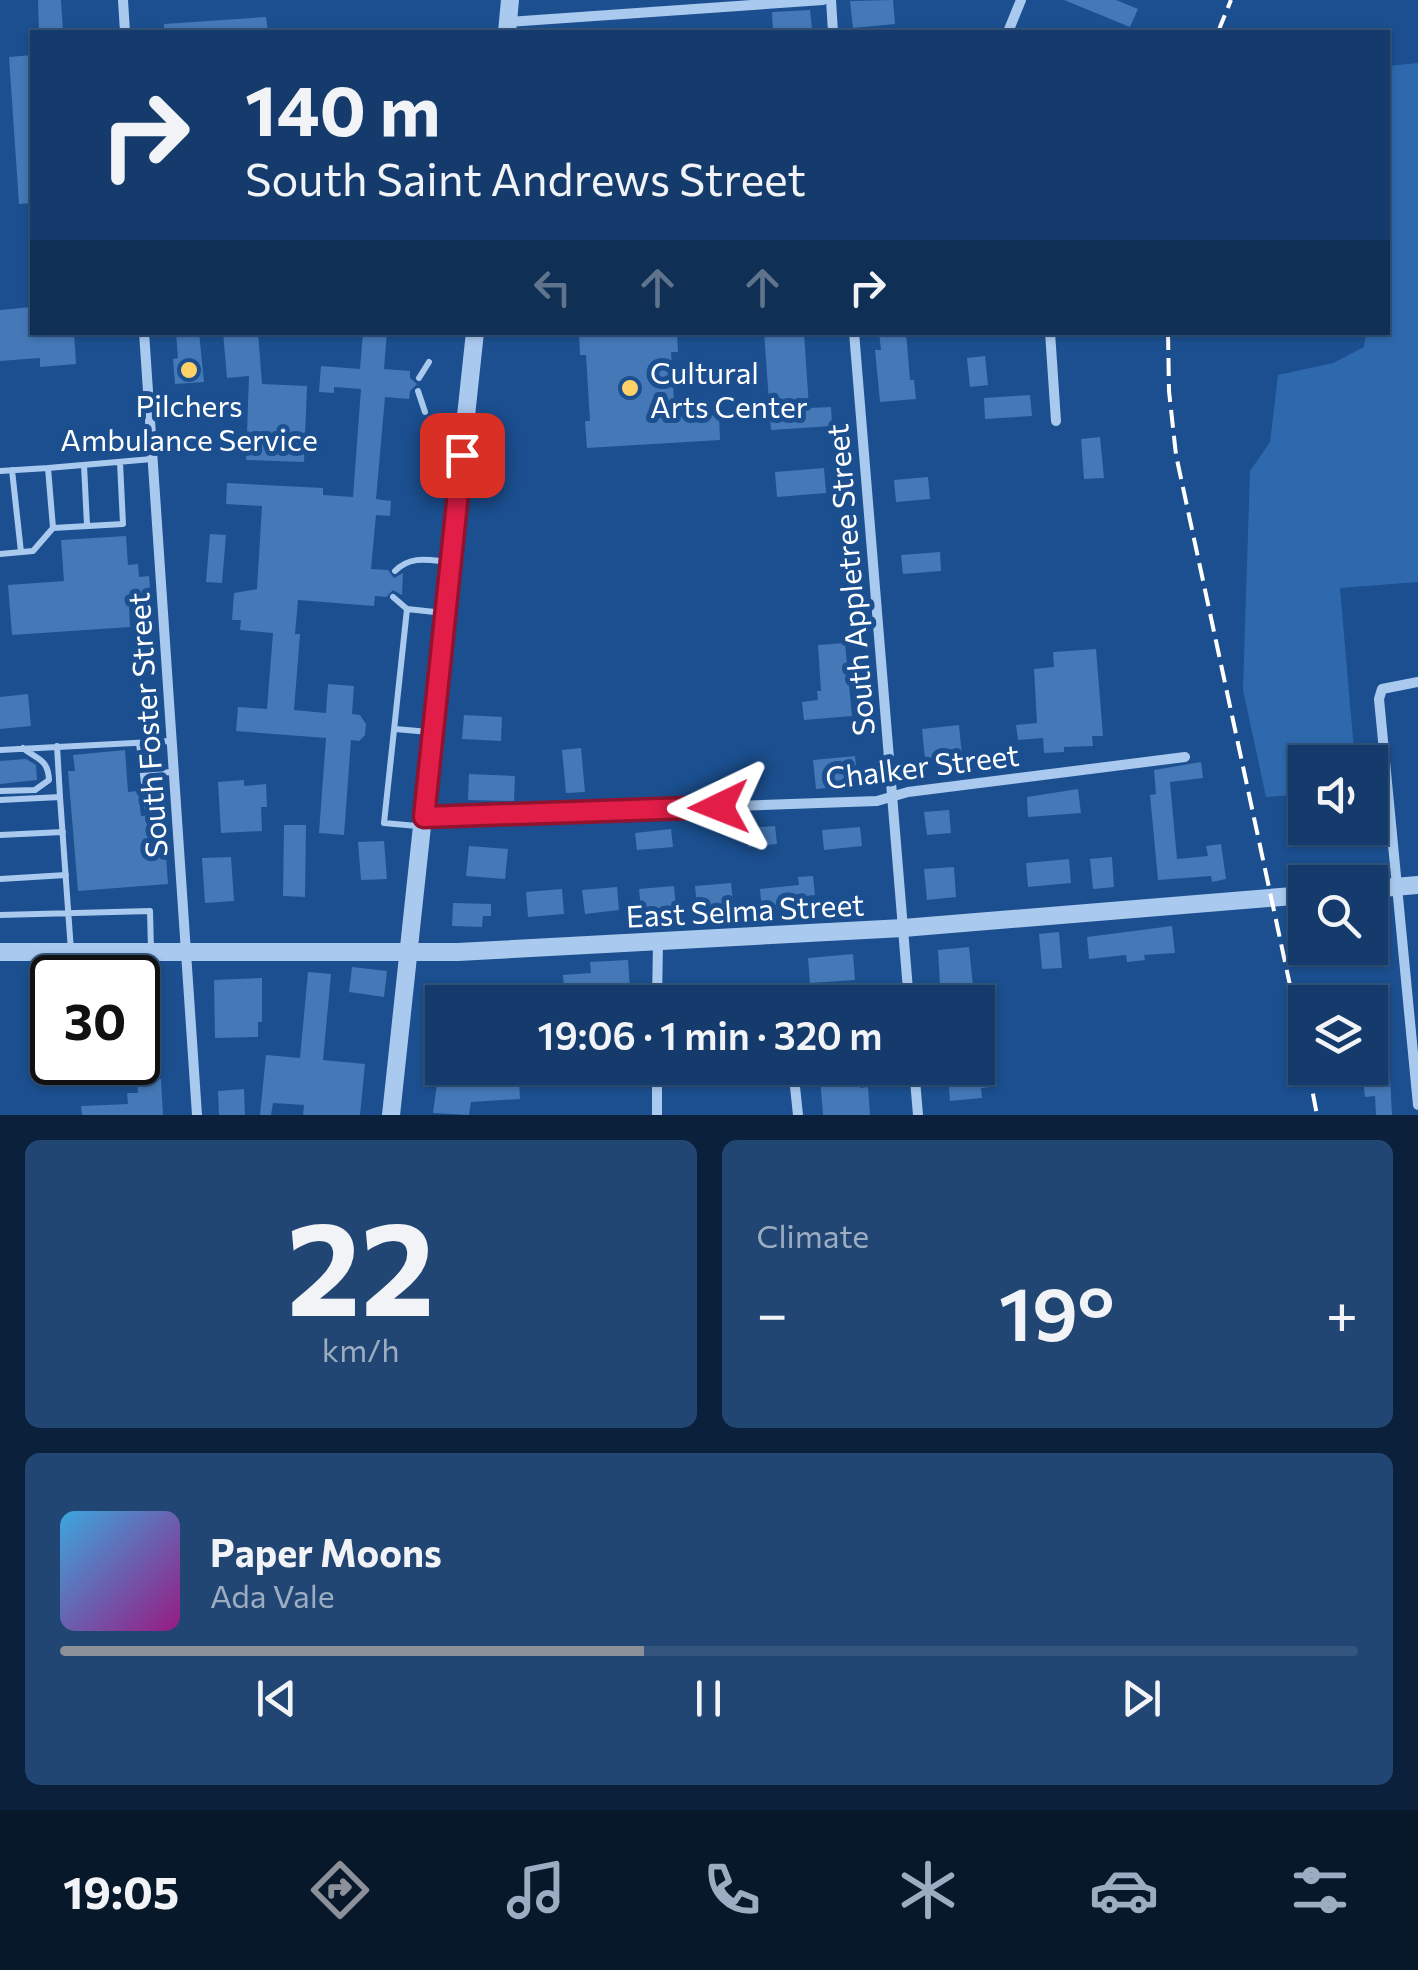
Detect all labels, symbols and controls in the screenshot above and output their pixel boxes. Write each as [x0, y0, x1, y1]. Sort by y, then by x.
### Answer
text: 140 m [245, 65, 441, 150]
icon: right [80, 70, 210, 200]
text: South Saint Andrews Street [245, 150, 806, 205]
icon: left [525, 260, 580, 315]
icon: ahead [630, 260, 685, 315]
icon: ahead [735, 260, 790, 315]
icon: right [840, 260, 895, 315]
place label: Cultural Arts Center [650, 353, 808, 424]
marker: Pilchers Ambulance Service [178, 359, 200, 381]
marker: Cultural Arts Center [619, 377, 641, 399]
place label: Pilchers Ambulance Service [60, 386, 318, 457]
pin [420, 413, 505, 498]
street label: South Appletree Street [817, 423, 881, 737]
icon: arrive [435, 428, 490, 483]
street label: South Foster Street [118, 591, 174, 859]
street label: Chalker Street [823, 735, 1021, 795]
map controls [1288, 745, 1388, 1085]
button: sound [1288, 745, 1388, 845]
position arrow [667, 755, 771, 859]
button: search [1288, 865, 1388, 965]
street label: East Selma Street [625, 884, 865, 934]
speed limit sign: 30 [30, 955, 160, 1085]
button: layers [1288, 985, 1388, 1085]
text: 19:06 · 1 min · 320 m [538, 1011, 882, 1058]
text: 22 [287, 1184, 435, 1343]
text: Climate [757, 1215, 869, 1255]
text: 19° [999, 1265, 1115, 1356]
text: − [757, 1278, 788, 1345]
text: + [1326, 1278, 1358, 1345]
text: km/h [322, 1329, 400, 1369]
text: Paper Moons [210, 1528, 442, 1575]
text: Ada Vale [210, 1575, 335, 1615]
icon: previous [249, 1671, 304, 1726]
icon: pause [681, 1671, 736, 1726]
icon: next [1114, 1671, 1169, 1726]
icon: directions [305, 1855, 375, 1925]
icon: music [501, 1855, 571, 1925]
icon: phone [697, 1855, 767, 1925]
icon: climate [893, 1855, 963, 1925]
icon: car [1089, 1855, 1159, 1925]
icon: filters [1285, 1855, 1355, 1925]
text: 19:05 [63, 1863, 179, 1918]

